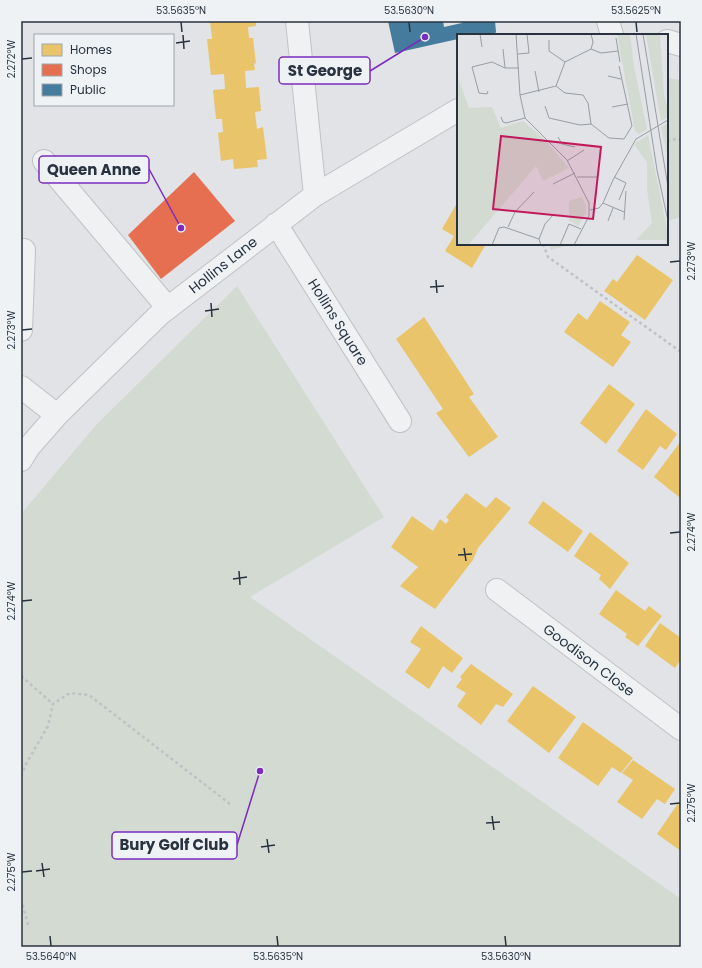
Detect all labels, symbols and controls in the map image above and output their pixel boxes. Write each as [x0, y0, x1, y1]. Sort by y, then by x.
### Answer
text: 53.5635°N [156, 3, 206, 18]
text: 53.5630°N [384, 3, 434, 18]
text: 53.5625°N [611, 3, 661, 18]
legend [34, 34, 174, 106]
inset map [457, 34, 668, 245]
text: 2.272°W [4, 39, 19, 78]
text: Homes [70, 41, 112, 58]
callout: St George [279, 57, 370, 84]
text: St George [288, 60, 362, 81]
text: Shops [70, 61, 107, 78]
text: Public [70, 81, 106, 98]
callout: Queen Anne [39, 156, 149, 183]
text: Queen Anne [47, 159, 141, 180]
street label: Hollins Lane [184, 232, 262, 298]
text: 2.273°W [684, 241, 699, 280]
street label: Hollins Square [303, 275, 373, 370]
text: 2.273°W [4, 310, 19, 349]
text: 2.274°W [684, 512, 699, 552]
text: 2.274°W [4, 581, 19, 621]
street label: Goodison Close [539, 619, 639, 701]
text: 2.275°W [684, 783, 699, 823]
callout: Bury Golf Club [112, 832, 237, 859]
text: Bury Golf Club [119, 834, 229, 855]
text: 2.275°W [4, 852, 19, 892]
text: 53.5640°N [26, 949, 76, 964]
text: 53.5635°N [253, 949, 303, 964]
text: 53.5630°N [481, 949, 531, 964]

